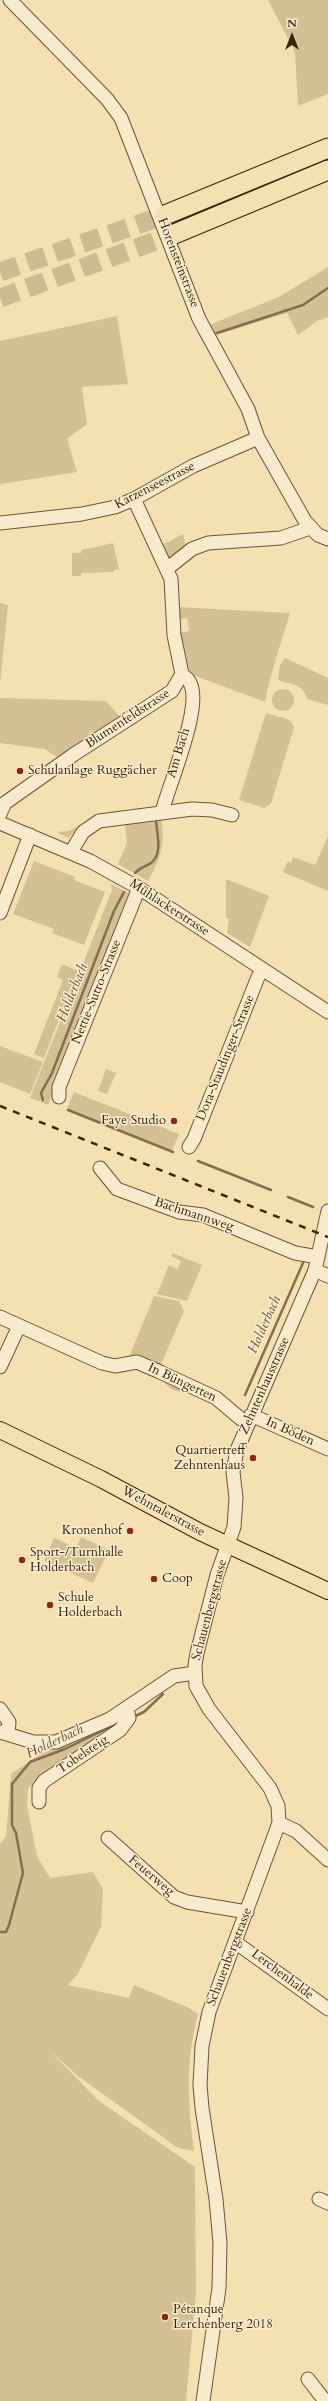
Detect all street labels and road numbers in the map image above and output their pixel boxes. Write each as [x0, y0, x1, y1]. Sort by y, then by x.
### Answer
street label: Horensteinstrasse [154, 216, 202, 310]
street label: Katzenseestrasse [112, 459, 198, 513]
street label: Blumenfeldstrasse [83, 686, 173, 752]
street label: Am Bach [164, 726, 194, 780]
street label: Mühlackerstrasse [126, 876, 212, 940]
street label: Nettie-Sutro-Strasse [69, 937, 125, 1047]
street label: Dora-Staudinger-Strasse [194, 993, 258, 1123]
street label: Bachmannweg [152, 1195, 236, 1235]
street label: Zehntenhausstrasse [237, 1335, 293, 1437]
street label: In Büngerten [145, 1360, 219, 1406]
street label: In Böden [263, 1414, 317, 1450]
street label: Wehntalerstrasse [119, 1484, 207, 1540]
street label: Schauenbergstrasse [189, 1558, 231, 1662]
street label: Tobelsteig [55, 1732, 111, 1778]
street label: Feuerweg [125, 1852, 177, 1900]
street label: Schauenbergstrasse [204, 1906, 256, 2008]
street label: Lerchenhalde [248, 1947, 316, 2003]

